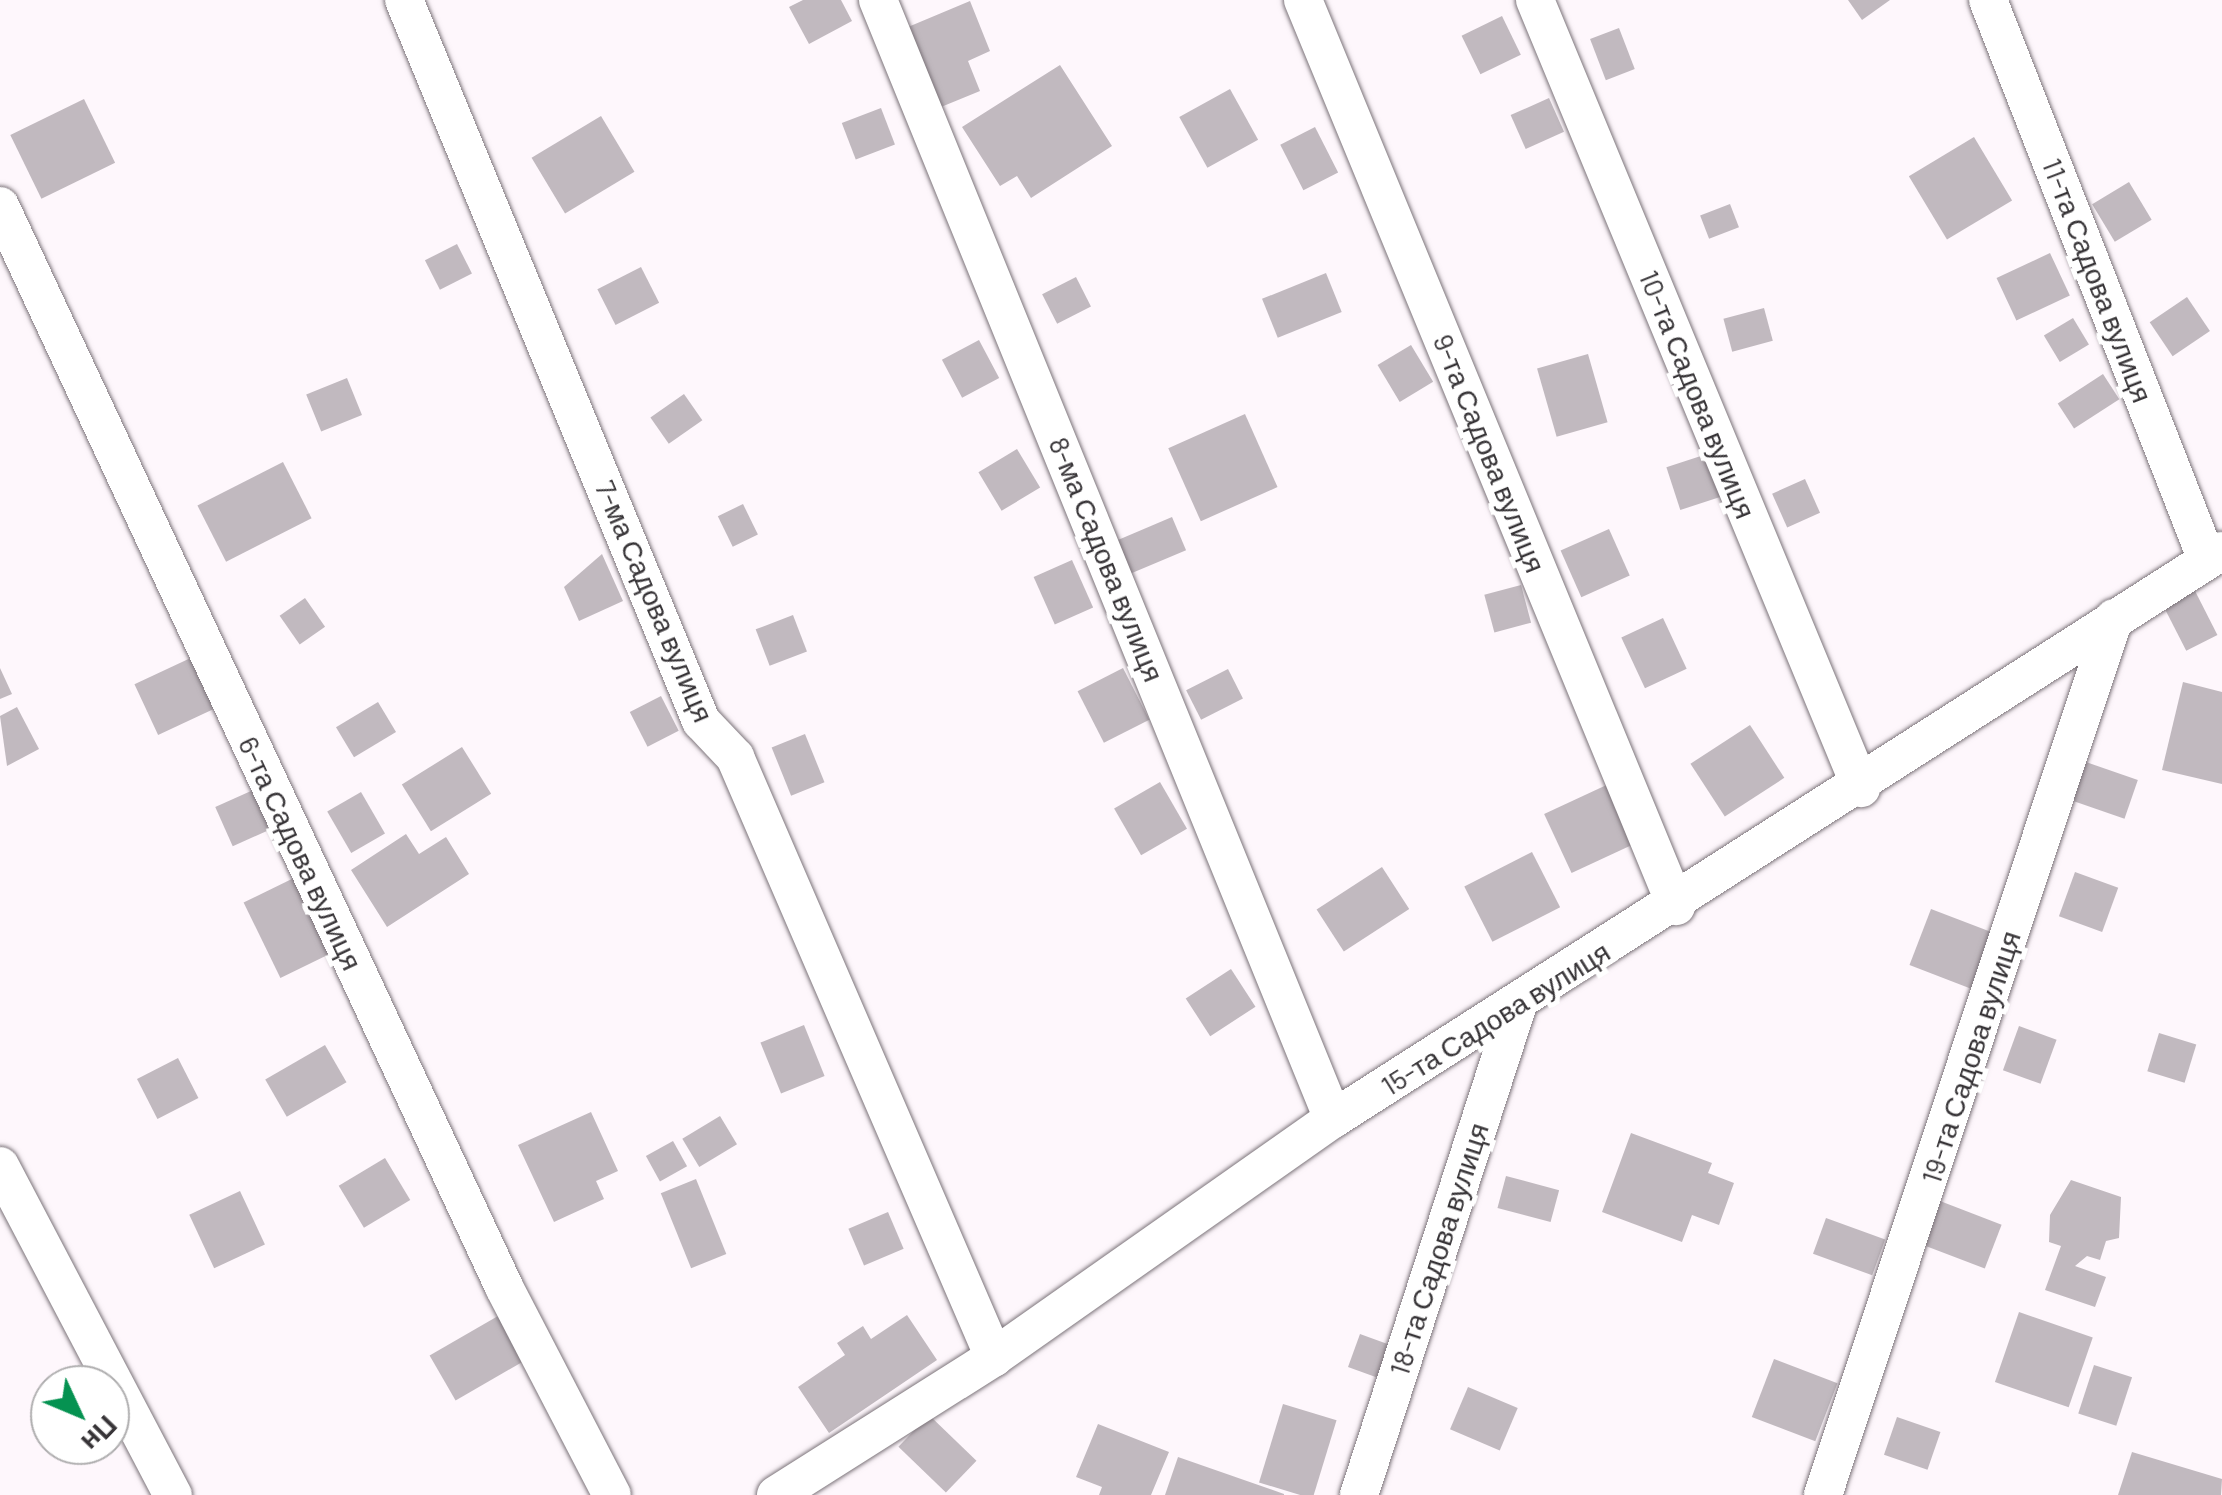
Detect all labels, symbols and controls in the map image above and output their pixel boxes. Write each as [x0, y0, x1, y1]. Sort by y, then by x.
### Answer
street label: 11-та Садова вулиця [2036, 153, 2160, 407]
street label: 10-та Садова вулиця [1633, 265, 1763, 523]
street label: 9-та Садова вулиця [1427, 329, 1553, 577]
street label: 8-ма Садова вулиця [1043, 432, 1171, 686]
street label: 7-ма Садова вулиця [589, 475, 721, 727]
street label: 6-та Садова вулиця [232, 731, 370, 975]
street label: 19-та Садова вулиця [1913, 926, 2027, 1188]
street label: 15-та Садова вулиця [1374, 934, 1616, 1102]
street label: 18-та Садова вулиця [1381, 1118, 1495, 1380]
north arrow [30, 1365, 130, 1465]
text: Пн [75, 1409, 125, 1460]

